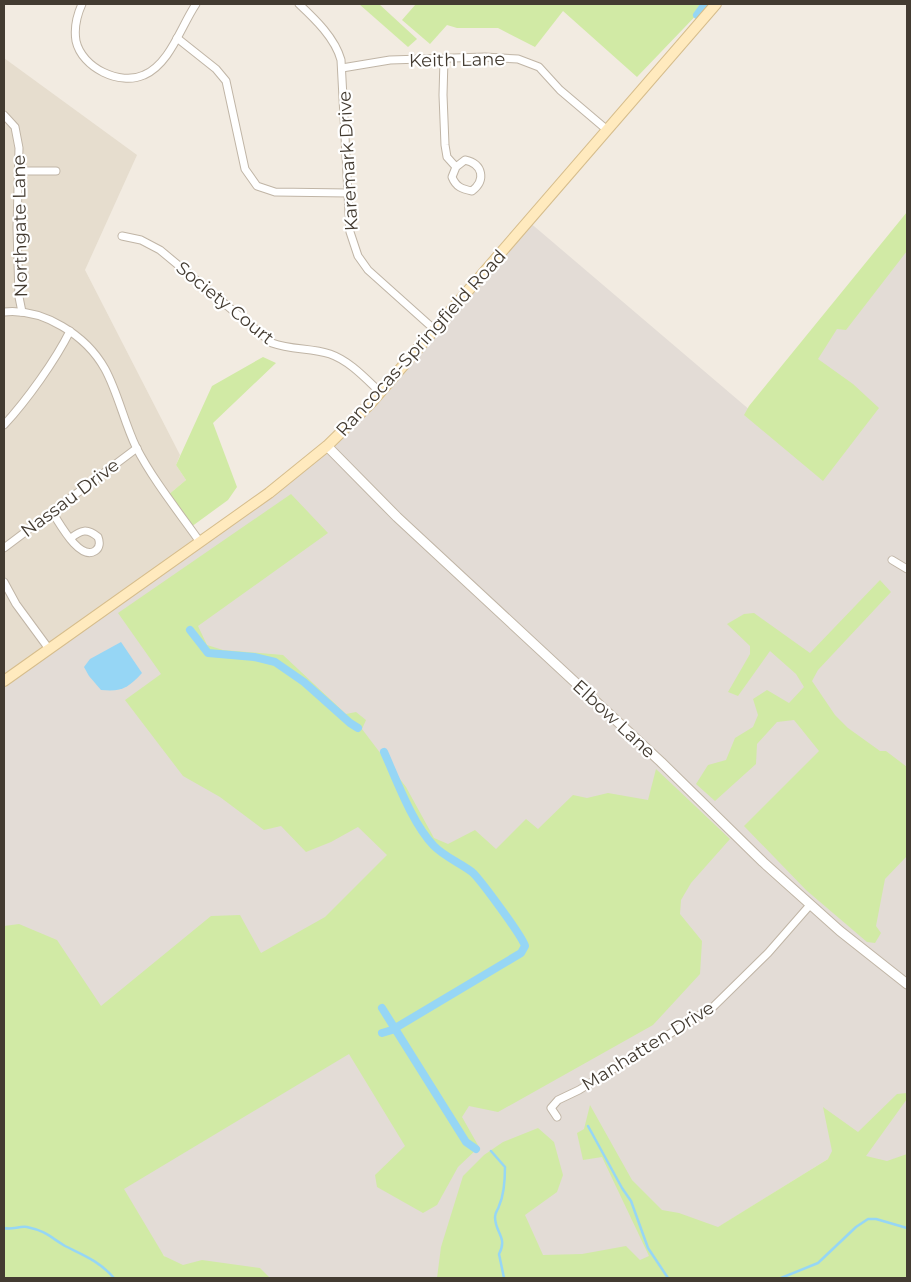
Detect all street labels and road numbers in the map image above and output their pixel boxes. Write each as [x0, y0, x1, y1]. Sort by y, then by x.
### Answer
street label: Keith Lane [409, 48, 505, 72]
street label: Karemark Drive [333, 90, 363, 232]
street label: Northgate Lane [8, 154, 32, 298]
street label: Rancocas-Springfield Road [331, 245, 511, 441]
street label: Society Court [172, 257, 278, 349]
street label: Nassau Drive [16, 454, 124, 542]
street label: Elbow Lane [568, 675, 660, 763]
street label: Manhatten Drive [578, 996, 718, 1096]

